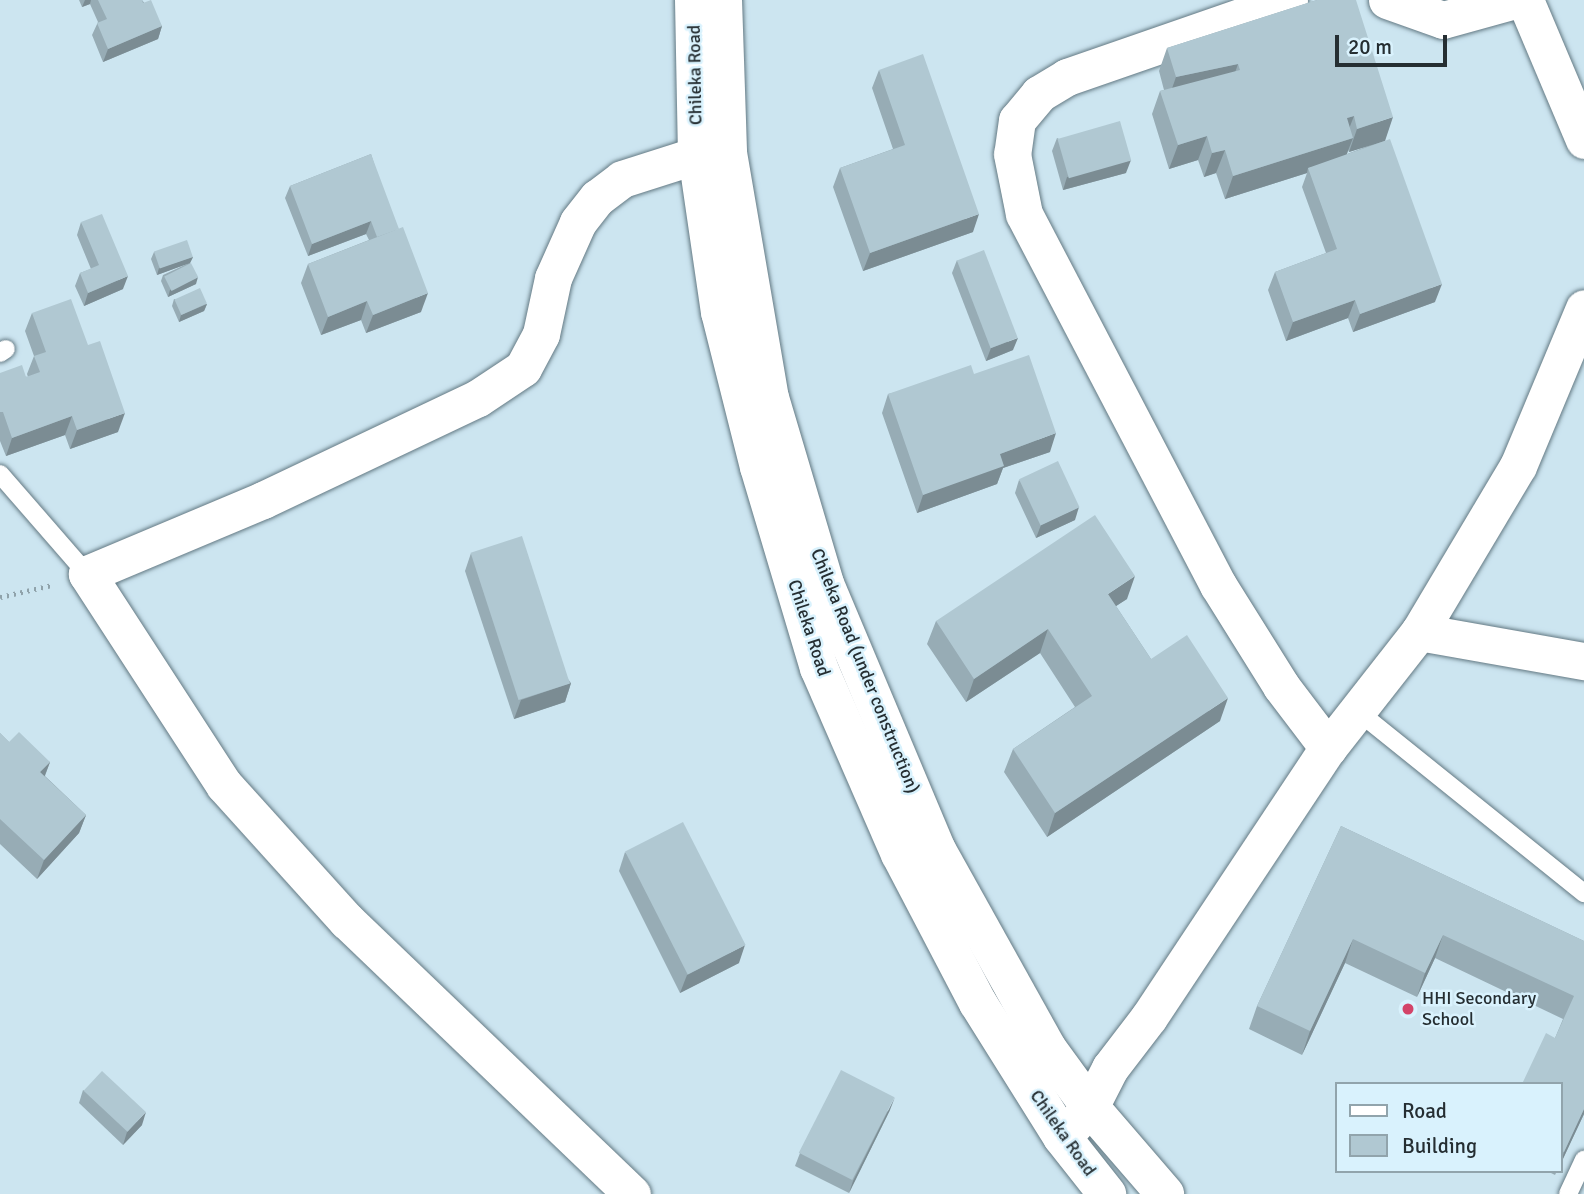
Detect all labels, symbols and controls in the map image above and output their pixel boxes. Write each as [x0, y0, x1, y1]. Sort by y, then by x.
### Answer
scale bar [1339, 21, 1451, 65]
street label: Chileka Road [683, 25, 707, 125]
text: 20 m [1348, 34, 1392, 60]
street label: Chileka Road (under construction) [806, 545, 924, 797]
street label: Chileka Road [783, 577, 835, 679]
place label: HHI Secondary School [1422, 988, 1536, 1030]
marker: HHI Secondary School [1400, 1001, 1416, 1017]
legend [1336, 1082, 1563, 1173]
street label: Chileka Road [1025, 1086, 1101, 1180]
text: Road [1402, 1098, 1447, 1124]
text: Building [1402, 1133, 1477, 1159]

